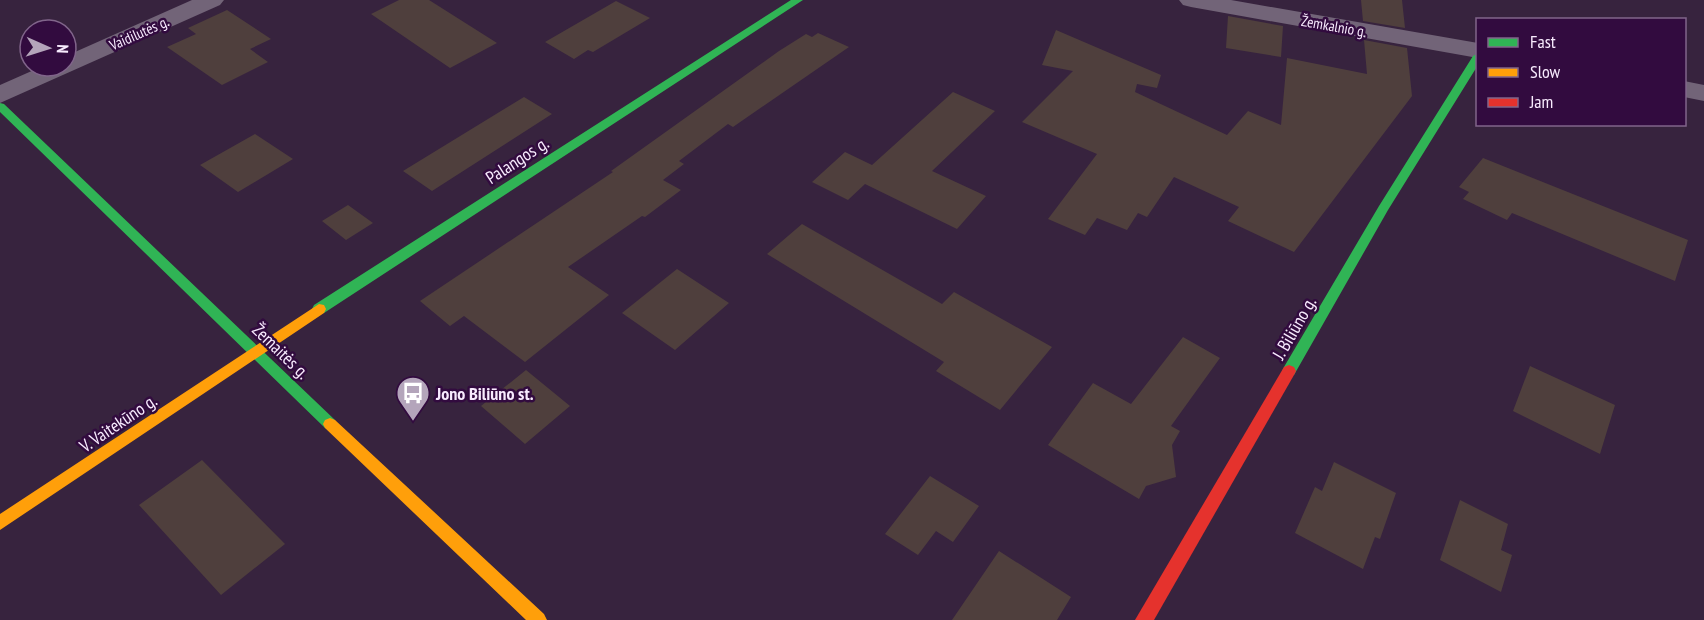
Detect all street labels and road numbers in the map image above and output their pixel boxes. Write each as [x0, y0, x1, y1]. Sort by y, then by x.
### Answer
street label: Vaidilutės g. [105, 11, 172, 55]
street label: Žemkalnio g. [1300, 11, 1368, 41]
street label: Palangos g. [481, 131, 553, 189]
street label: J. Biliūno g. [1266, 292, 1321, 364]
street label: Žemaitės g. [248, 318, 314, 384]
street label: V. Vaitekūno g. [74, 389, 161, 458]

